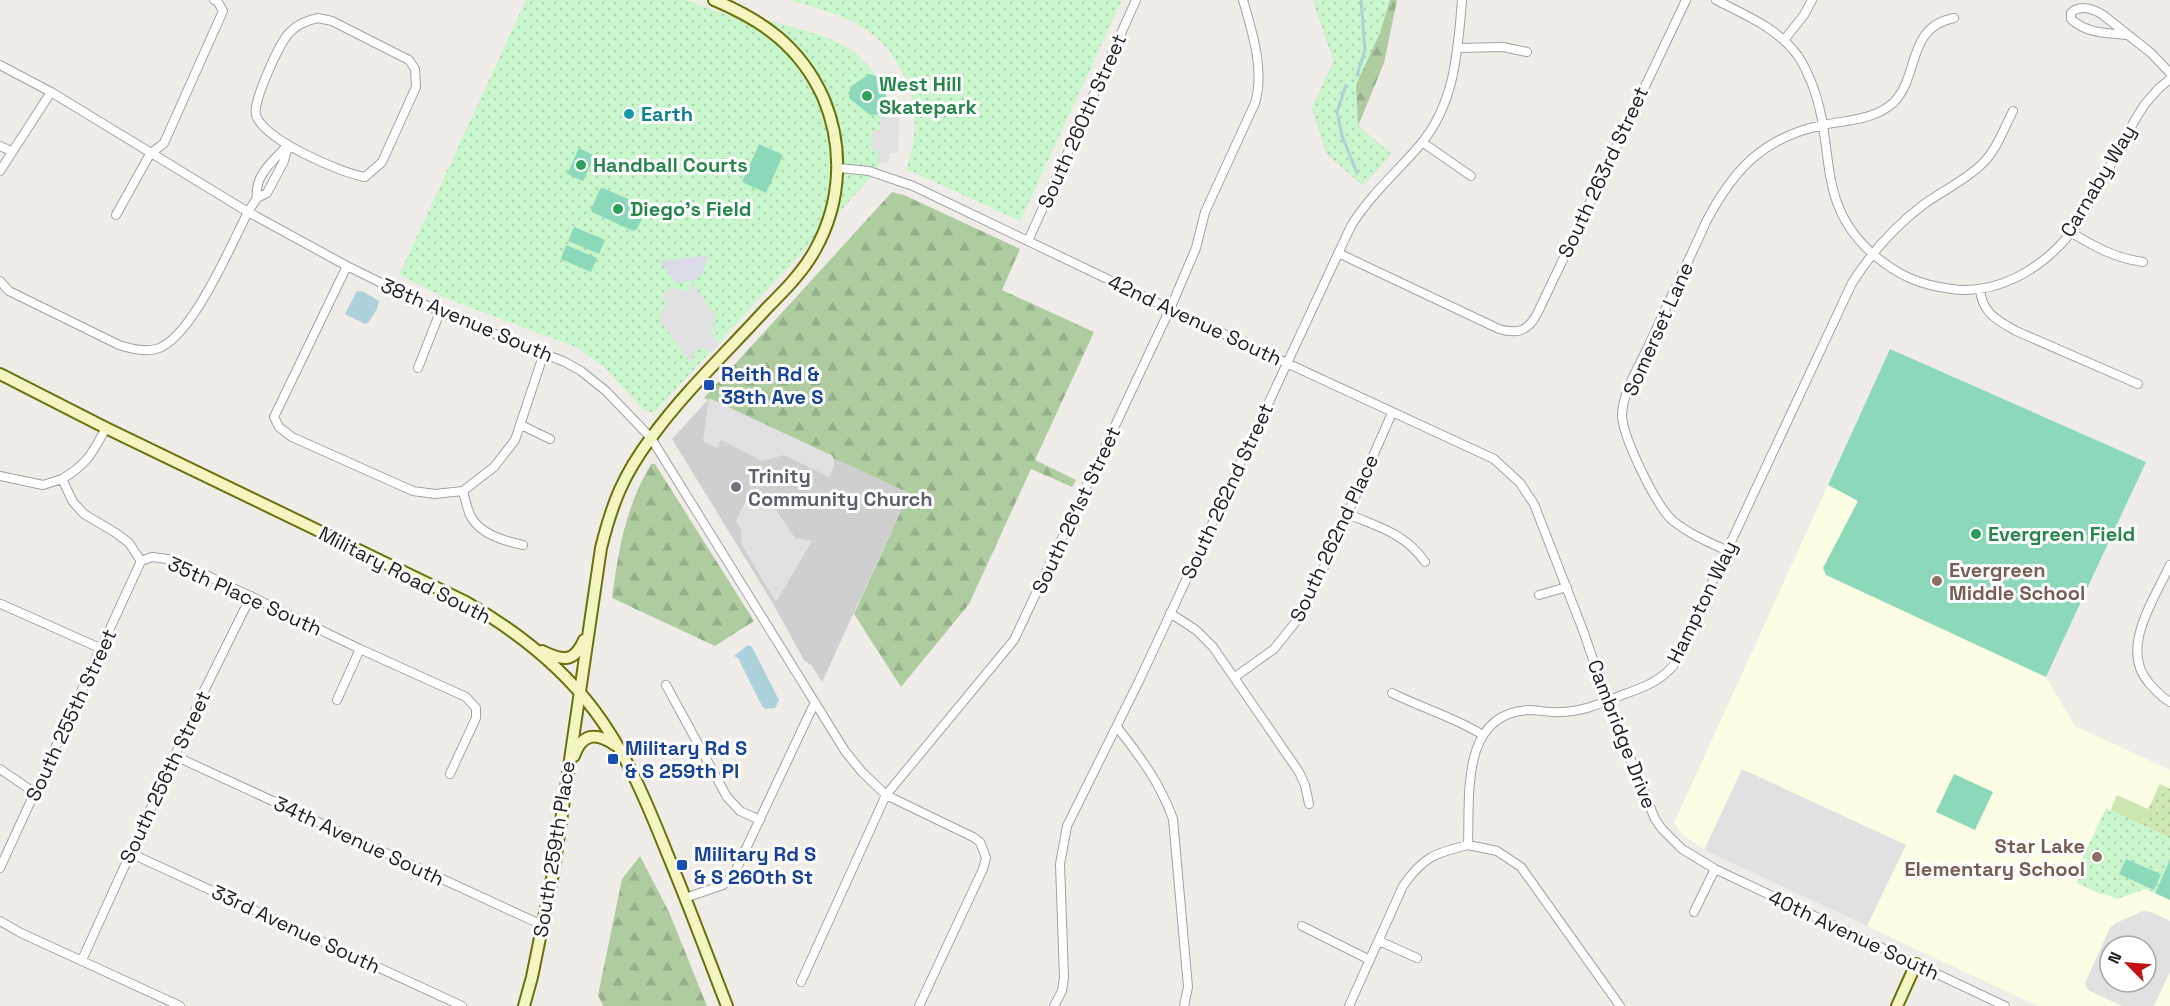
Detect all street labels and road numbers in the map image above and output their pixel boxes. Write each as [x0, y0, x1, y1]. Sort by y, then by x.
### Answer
street label: South 260th Street [1032, 30, 1132, 212]
street label: South 263rd Street [1552, 82, 1654, 262]
street label: Carnaby Way [2054, 120, 2142, 242]
street label: Somerset Lane [1617, 258, 1699, 400]
street label: 42nd Avenue South [1104, 268, 1286, 372]
street label: 38th Avenue South [377, 272, 557, 368]
street label: South 262nd Street [1175, 399, 1279, 583]
street label: South 261st Street [1026, 422, 1126, 598]
street label: South 262nd Place [1284, 450, 1384, 626]
street label: Military Road South [314, 520, 496, 630]
street label: Hampton Way [1661, 536, 1743, 668]
street label: 35th Place South [164, 550, 326, 642]
street label: South 255th Street [20, 625, 122, 805]
street label: Cambridge Drive [1582, 656, 1662, 812]
street label: South 256th Street [114, 687, 216, 867]
street label: South 259th Place [527, 759, 581, 939]
street label: 34th Avenue South [270, 790, 448, 892]
street label: 33rd Avenue South [207, 879, 385, 979]
street label: 40th Avenue South [1764, 884, 1944, 986]

